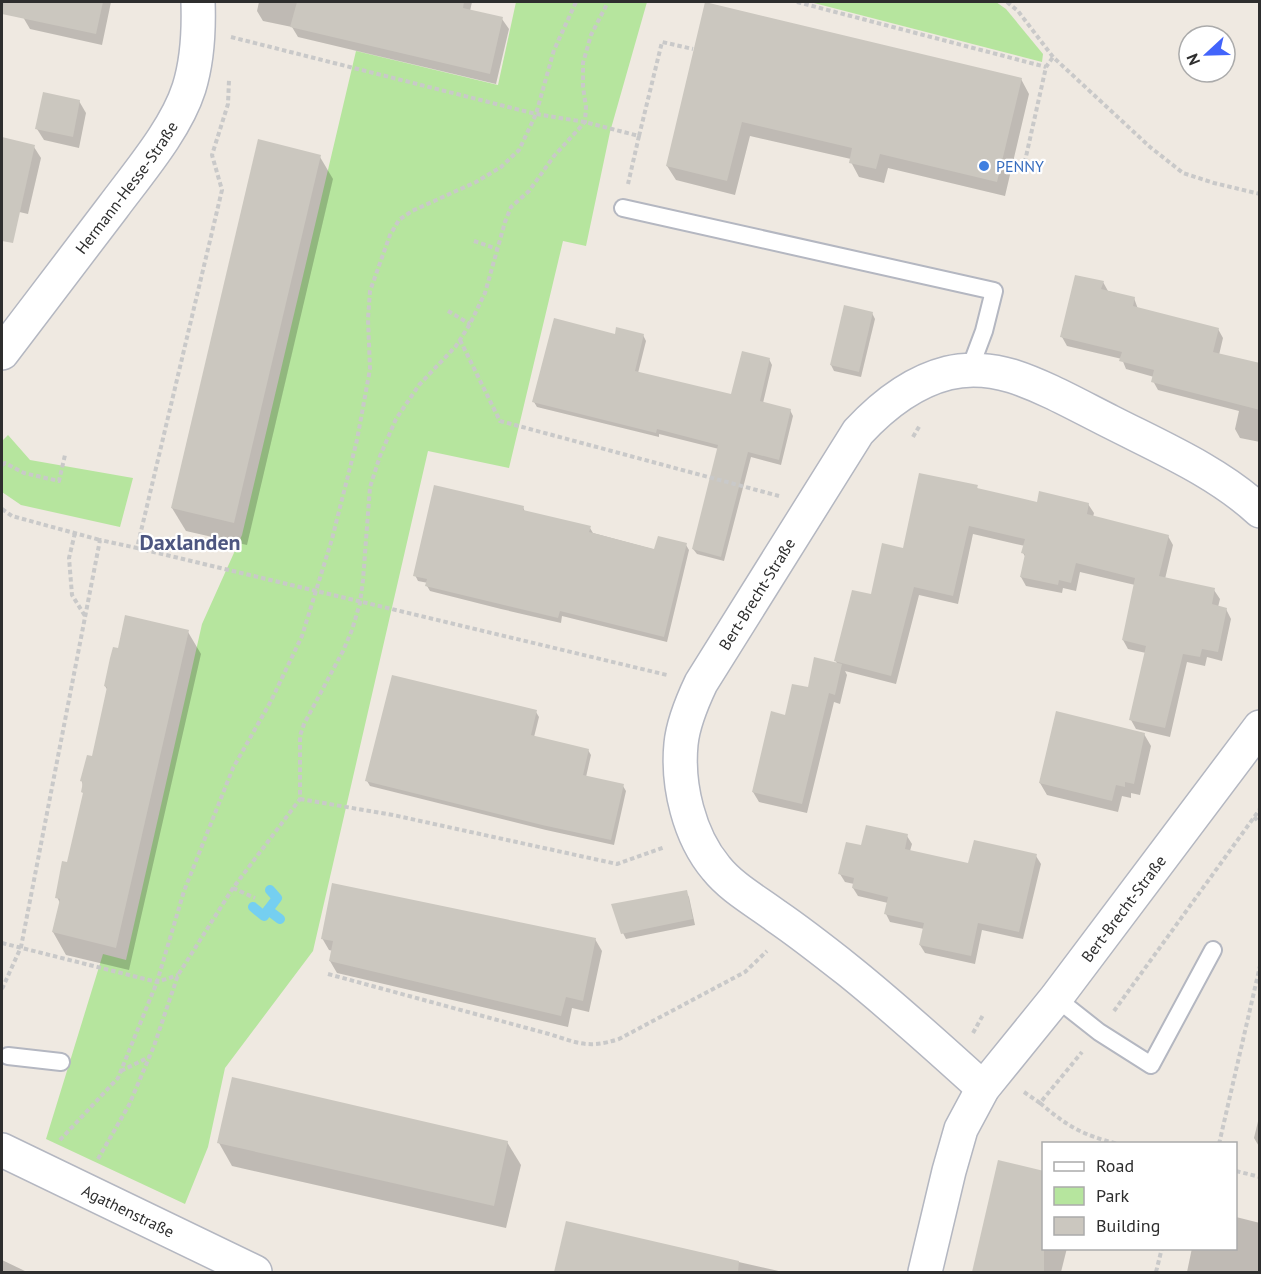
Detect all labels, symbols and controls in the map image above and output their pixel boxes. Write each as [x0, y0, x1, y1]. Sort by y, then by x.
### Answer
north arrow [1177, 24, 1237, 84]
text: N [1182, 51, 1204, 68]
street label: Hermann-Hesse-Straße [71, 118, 182, 258]
place label: PENNY [996, 156, 1044, 176]
marker: PENNY [977, 159, 991, 173]
district label: Daxlanden [139, 528, 241, 556]
street label: Bert-Brecht-Straße [714, 534, 799, 654]
street label: Bert-Brecht-Straße [1077, 851, 1170, 966]
legend [1042, 1142, 1237, 1250]
text: Road [1096, 1154, 1134, 1177]
street label: Agathenstraße [79, 1180, 177, 1242]
text: Park [1096, 1184, 1129, 1207]
text: Building [1096, 1214, 1160, 1237]

